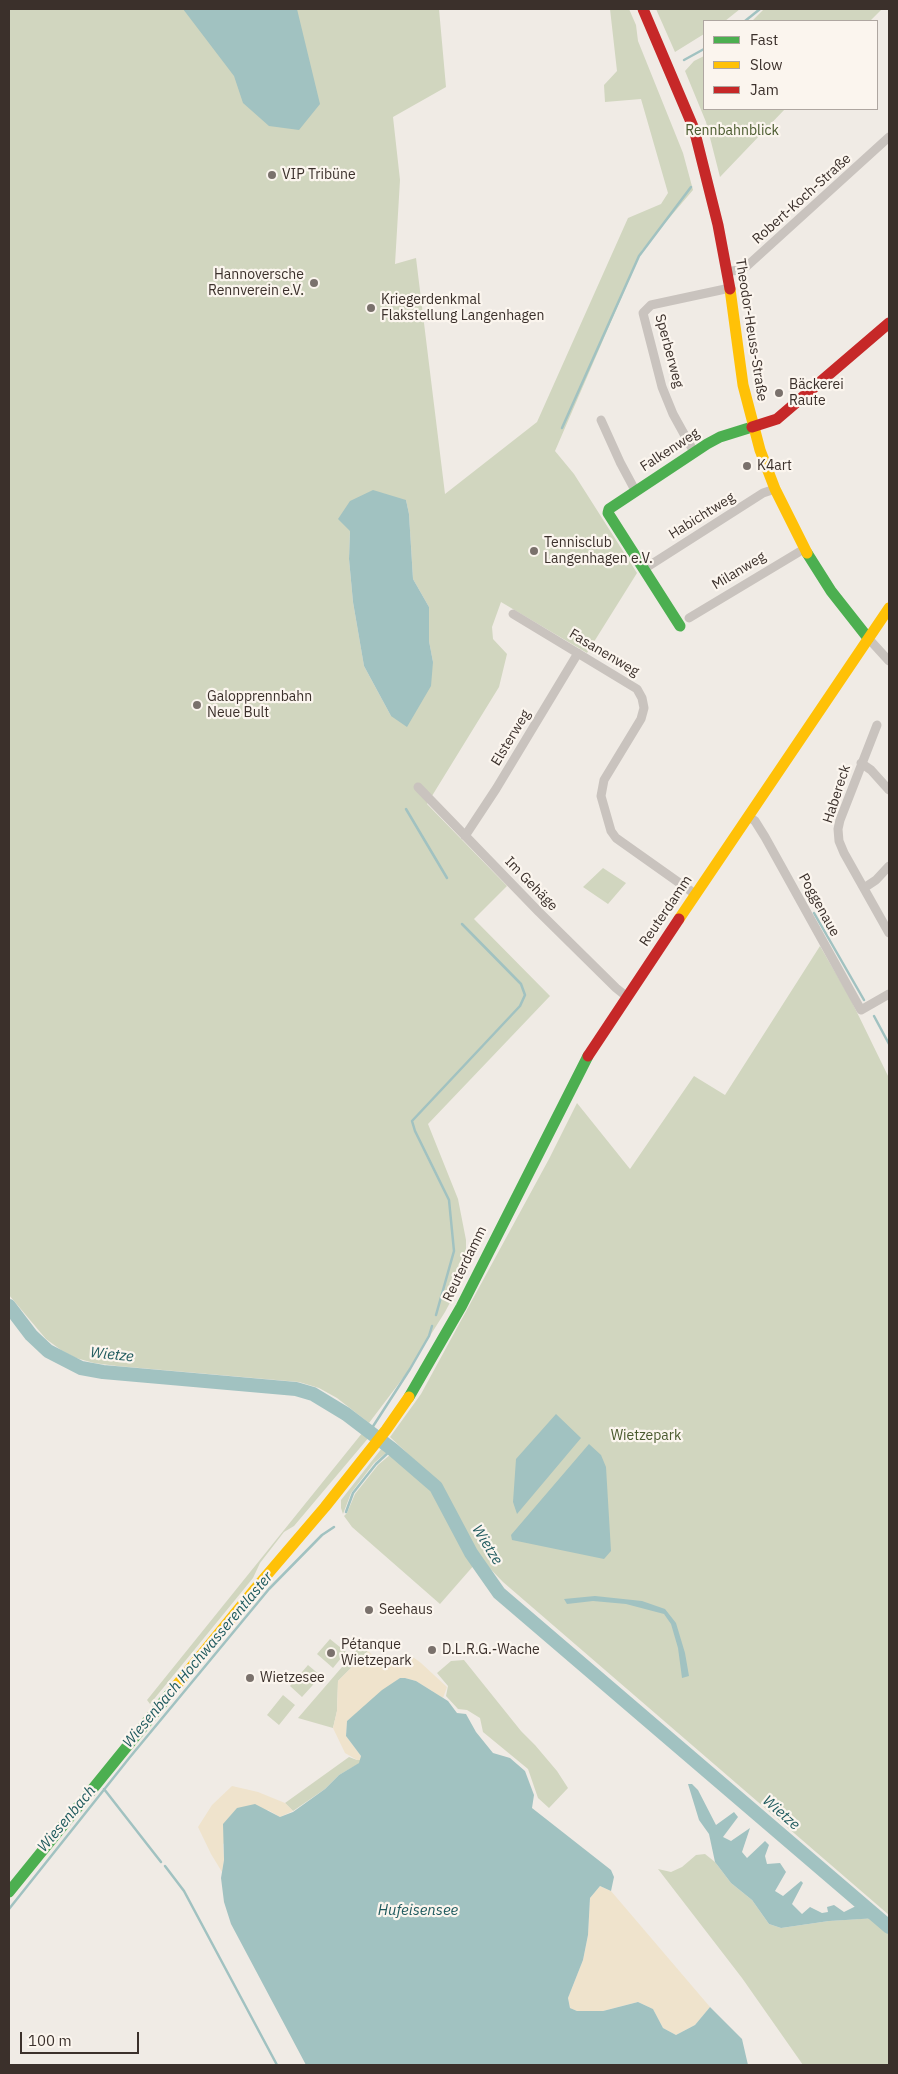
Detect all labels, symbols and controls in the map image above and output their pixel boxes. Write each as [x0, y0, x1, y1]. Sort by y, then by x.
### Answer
legend [703, 20, 878, 110]
text: Fast [750, 30, 778, 49]
text: Slow [750, 55, 783, 74]
text: Jam [750, 80, 779, 99]
park label: Rennbahnblick [685, 123, 779, 139]
street label: Robert-Koch-Straße [749, 150, 855, 248]
place label: VIP Tribüne [282, 167, 356, 183]
marker: VIP Tribüne [266, 169, 278, 181]
street label: Theodor-Heuss-Straße [731, 257, 771, 403]
place label: Hannoversche Rennverein e.V. [208, 267, 304, 300]
marker: Hannoversche Rennverein e.V. [308, 277, 320, 289]
place label: Kriegerdenkmal Flakstellung Langenhagen [381, 292, 545, 324]
marker: Kriegerdenkmal Flakstellung Langenhagen [365, 302, 377, 314]
street label: Sperberweg [651, 312, 687, 390]
place label: Bäckerei Raute [789, 377, 844, 410]
marker: Bäckerei Raute [773, 387, 785, 399]
street label: Falkenweg [637, 425, 703, 475]
place label: K4art [757, 458, 792, 474]
marker: K4art [741, 460, 753, 472]
street label: Habichtweg [666, 489, 738, 543]
place label: Tennisclub Langenhagen e.V. [544, 535, 653, 568]
marker: Tennisclub Langenhagen e.V. [528, 545, 540, 557]
street label: Milanweg [709, 548, 769, 594]
street label: Fasanenweg [566, 626, 642, 680]
place label: Galopprennbahn Neue Bult [207, 689, 312, 722]
marker: Galopprennbahn Neue Bult [191, 699, 203, 711]
street label: Elsterweg [488, 707, 534, 769]
street label: Habereck [820, 763, 854, 825]
street label: Im Gehäge [501, 853, 561, 915]
street label: Poggenaue [795, 871, 843, 939]
street label: Reuterdamm [636, 872, 696, 950]
street label: Reuterdamm [439, 1223, 491, 1305]
water label: Wietze [89, 1344, 135, 1366]
park label: Wietzepark [611, 1428, 681, 1444]
water label: Wietze [468, 1522, 506, 1568]
water label: Wiesenbach Hochwasserentlaster [119, 1569, 277, 1751]
place label: Seehaus [379, 1602, 433, 1618]
marker: Seehaus [363, 1604, 375, 1616]
place label: Pétanque Wietzepark [341, 1637, 412, 1670]
place label: D.L.R.G.-Wache [442, 1642, 540, 1658]
marker: D.L.R.G.-Wache [426, 1644, 438, 1656]
marker: Pétanque Wietzepark [325, 1647, 337, 1659]
place label: Wietzesee [260, 1670, 325, 1686]
marker: Wietzesee [244, 1672, 256, 1684]
water label: Wiesenbach [34, 1782, 100, 1856]
water label: Wietze [759, 1792, 803, 1834]
water label: Hufeisensee [378, 1902, 458, 1920]
scale bar [22, 2022, 141, 2054]
text: 100 m [28, 2031, 72, 2050]

